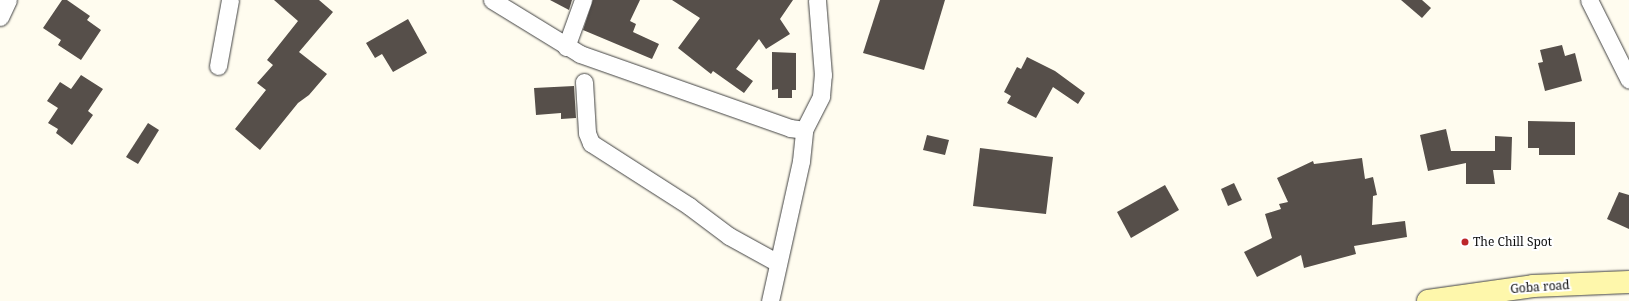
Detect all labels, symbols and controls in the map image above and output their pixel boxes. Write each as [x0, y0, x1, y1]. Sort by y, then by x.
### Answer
place label: The Chill Spot [1473, 235, 1552, 249]
marker: The Chill Spot [1460, 237, 1470, 247]
street label: Goba road [1510, 278, 1570, 296]

